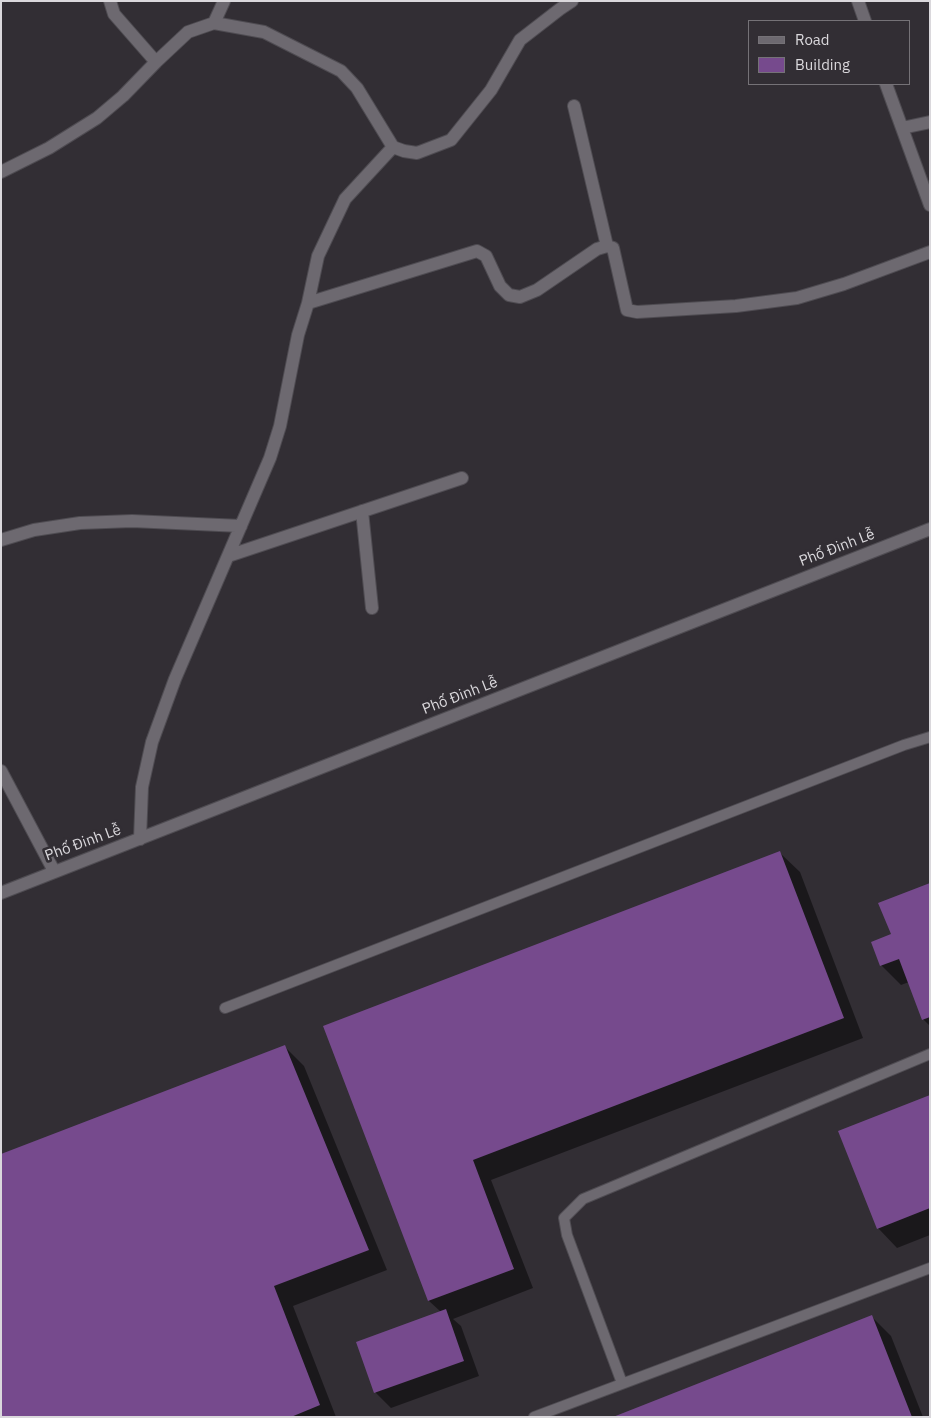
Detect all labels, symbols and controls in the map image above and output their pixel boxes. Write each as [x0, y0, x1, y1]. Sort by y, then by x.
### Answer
legend [748, 20, 911, 85]
text: Road [795, 30, 830, 49]
text: Building [795, 55, 850, 74]
street label: Phố Đinh Lễ [797, 525, 877, 571]
street label: Phố Đinh Lễ [420, 673, 500, 719]
street label: Phố Đinh Lễ [43, 821, 123, 865]

